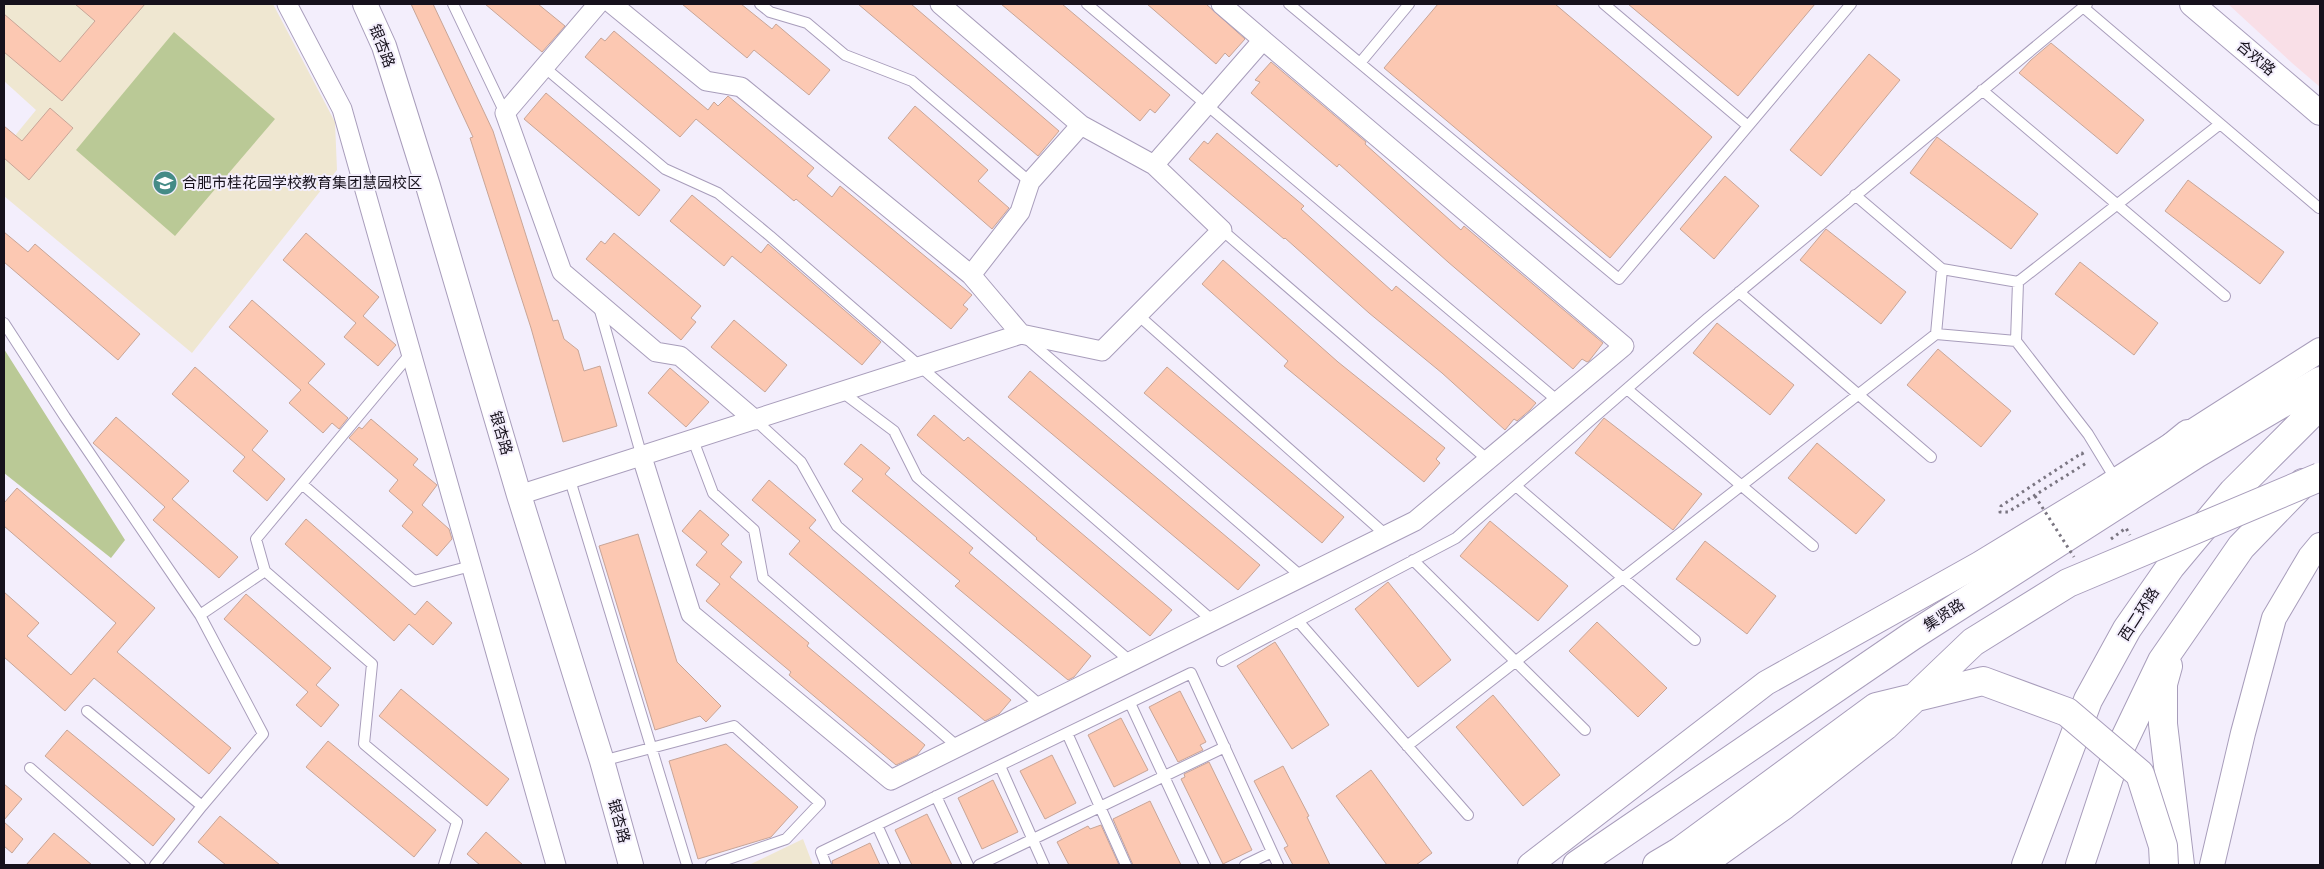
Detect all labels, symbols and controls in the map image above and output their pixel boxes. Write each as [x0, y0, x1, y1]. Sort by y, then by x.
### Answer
street label: 银杏路 [366, 22, 398, 70]
street label: 合欢路 [2234, 37, 2278, 79]
school or university icon: 合肥市桂花园学校教育集团慧园校区 [152, 170, 178, 196]
place label: 合肥市桂花园学校教育集团慧园校区 [182, 174, 422, 191]
street label: 银杏路 [487, 409, 515, 457]
street label: 西二环路 [2116, 584, 2162, 644]
street label: 集贤路 [1921, 596, 1967, 634]
street label: 银杏路 [605, 797, 633, 845]

